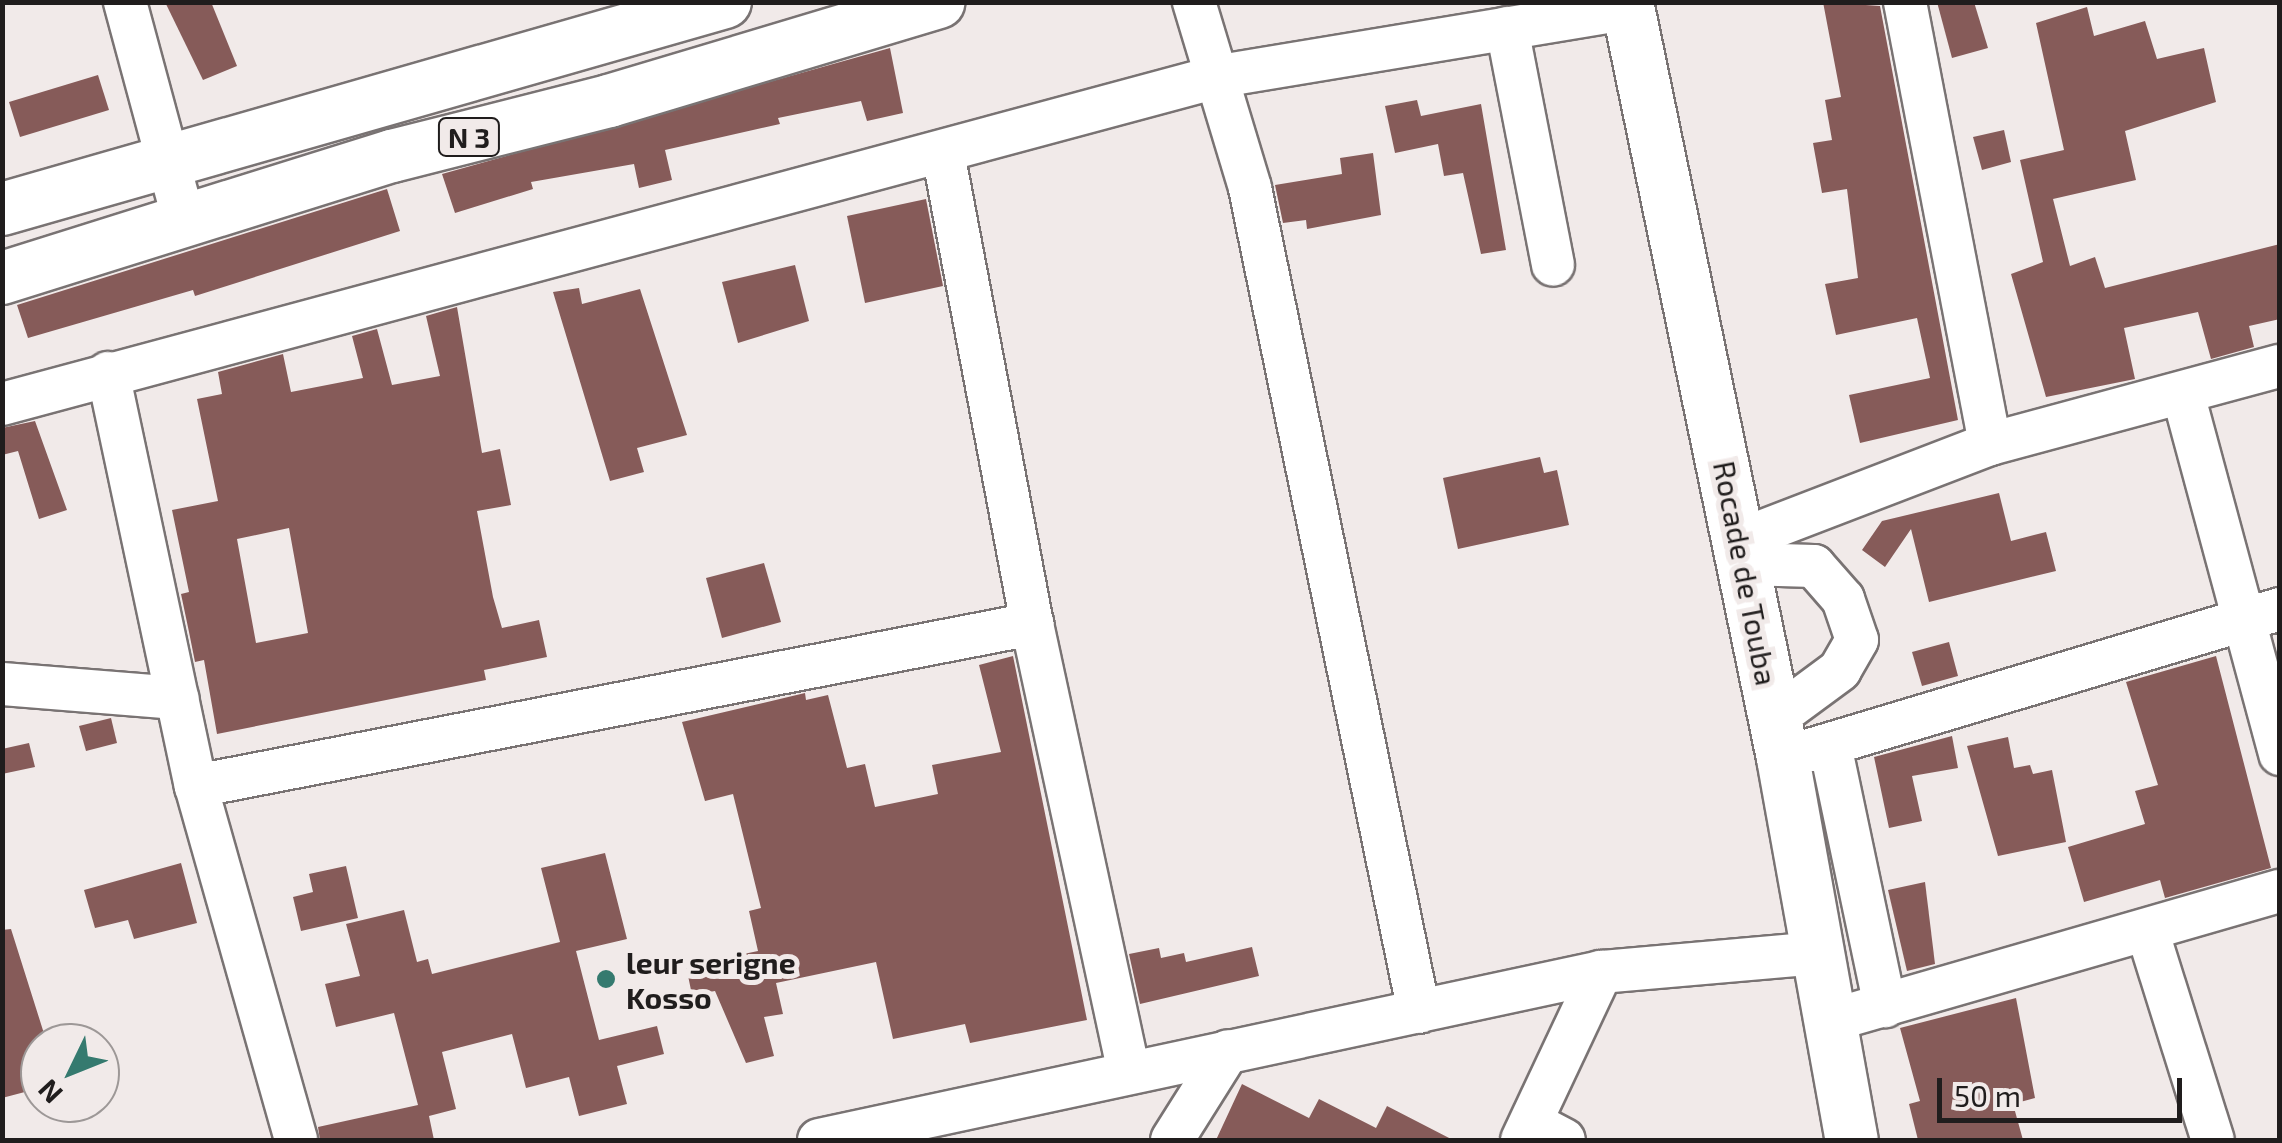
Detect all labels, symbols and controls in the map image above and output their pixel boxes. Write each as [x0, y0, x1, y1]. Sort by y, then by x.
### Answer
road number: N 3 [436, 114, 502, 160]
street label: Rocade de Touba [1707, 457, 1785, 689]
place label: leur serigne Kosso [626, 944, 796, 1014]
marker: leur serigne Kosso [595, 968, 617, 990]
north arrow [20, 1023, 120, 1123]
scale bar [1942, 1058, 2187, 1120]
text: N [30, 1073, 69, 1111]
text: 50 m [1954, 1077, 2021, 1113]

